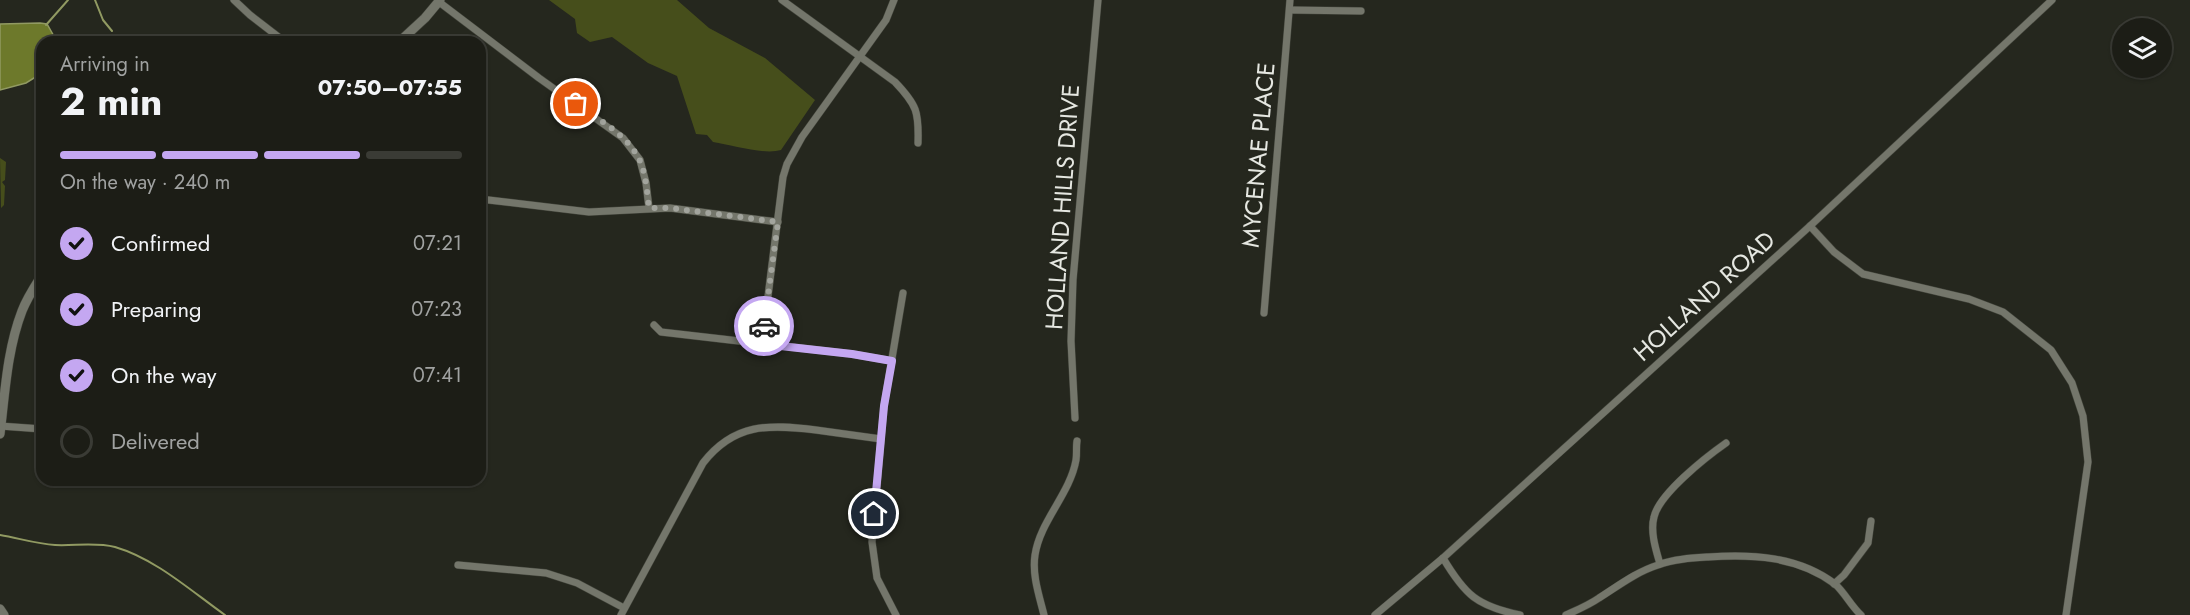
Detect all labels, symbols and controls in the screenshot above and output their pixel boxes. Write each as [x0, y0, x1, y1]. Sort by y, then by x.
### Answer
map controls [2112, 18, 2172, 78]
button: layers [2112, 18, 2172, 78]
text: Arriving in [60, 50, 150, 79]
street label: MYCENAE PLACE [1232, 61, 1284, 249]
text: 07:50–07:55 [318, 71, 462, 103]
text: 2 min [60, 73, 162, 130]
pin [550, 78, 601, 129]
street label: HOLLAND HILLS DRIVE [1036, 83, 1088, 331]
icon: bag [559, 87, 592, 120]
text: On the way · 240 m [60, 168, 230, 197]
street label: HOLLAND ROAD [1625, 223, 1783, 369]
icon: check [60, 227, 93, 260]
text: Confirmed [111, 227, 210, 259]
text: 07:21 [413, 229, 462, 258]
icon: check [60, 293, 93, 326]
text: Preparing [111, 293, 202, 325]
text: 07:23 [411, 295, 462, 324]
courier [734, 296, 794, 356]
icon: car [748, 310, 781, 343]
icon: check [60, 359, 93, 392]
text: On the way [111, 359, 216, 391]
text: 07:41 [413, 361, 462, 390]
text: Delivered [111, 425, 200, 457]
pin [848, 488, 899, 539]
icon: home [857, 497, 890, 530]

